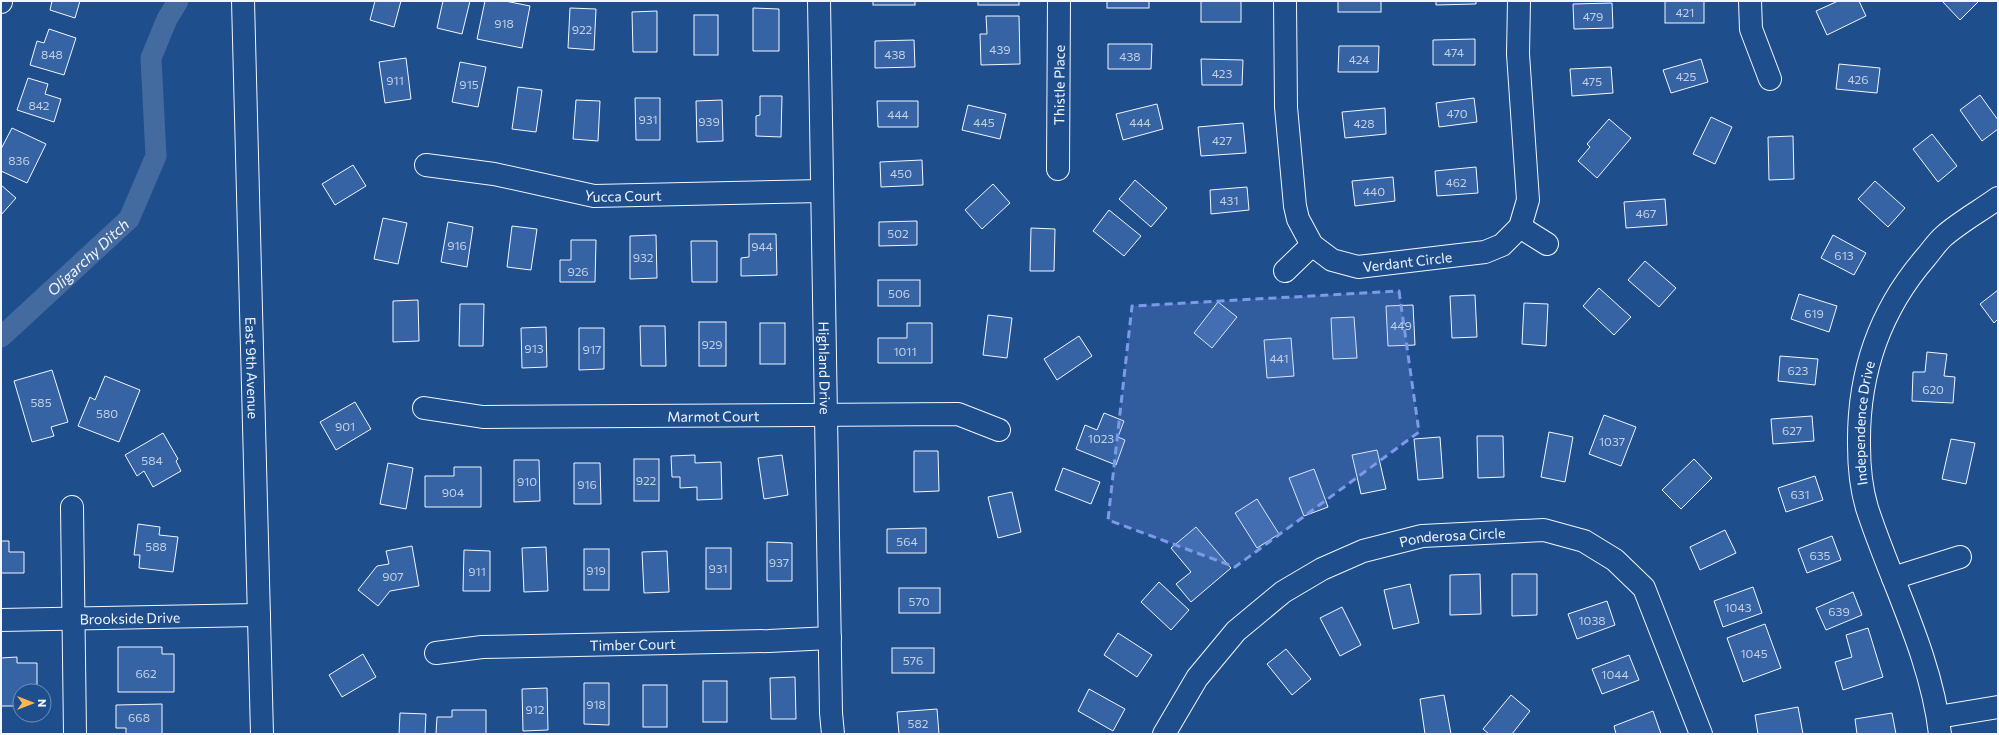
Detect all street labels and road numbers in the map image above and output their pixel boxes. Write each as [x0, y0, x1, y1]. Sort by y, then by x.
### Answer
street label: Thistle Place [1050, 45, 1067, 125]
street label: Yucca Court [583, 186, 662, 205]
street label: Verdant Circle [1362, 247, 1453, 275]
street label: East 9th Avenue [243, 317, 262, 419]
street label: Highland Drive [816, 321, 834, 415]
street label: Independence Drive [1850, 359, 1877, 487]
street label: Marmot Court [667, 407, 760, 424]
street label: Ponderosa Circle [1397, 523, 1506, 550]
street label: Brookside Drive [79, 608, 181, 627]
street label: Timber Court [589, 634, 676, 653]

